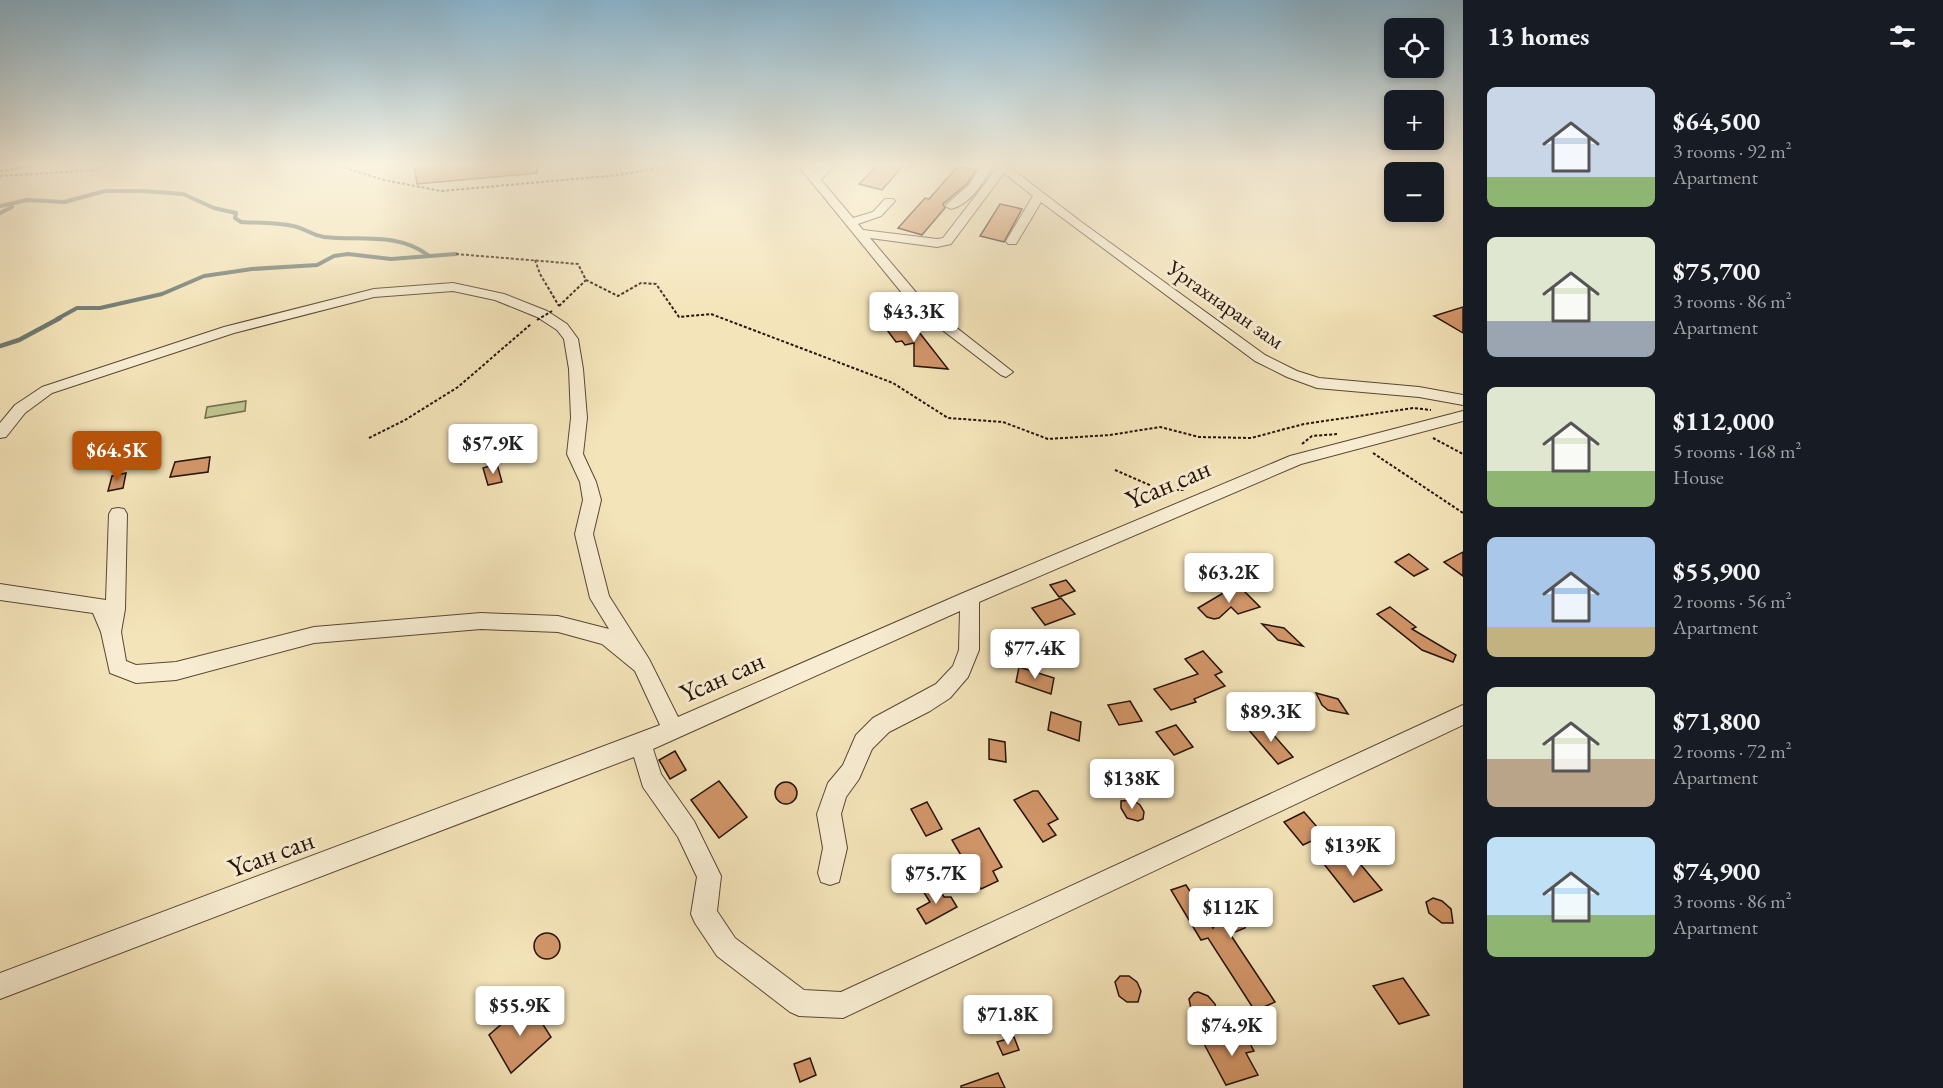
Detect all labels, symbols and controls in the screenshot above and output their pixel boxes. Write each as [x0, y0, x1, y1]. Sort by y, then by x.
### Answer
map controls [1384, 18, 1444, 222]
button: locate [1384, 18, 1444, 78]
text: 13 homes [1487, 19, 1589, 53]
icon: filters [1886, 20, 1919, 53]
button: + [1384, 90, 1444, 150]
text: $64,500 [1673, 104, 1760, 138]
icon: home [1535, 111, 1607, 183]
text: 3 rooms · 92 m² [1673, 138, 1792, 164]
button: − [1384, 162, 1444, 222]
text: Apartment [1673, 164, 1758, 190]
street label: Ургахнаран зам [1161, 253, 1290, 356]
text: $75,700 [1673, 254, 1760, 288]
icon: home [1535, 261, 1607, 333]
text: 3 rooms · 86 m² [1673, 288, 1792, 314]
pin: $43.3K [865, 292, 963, 343]
text: $43.3K [883, 298, 945, 324]
text: Apartment [1673, 314, 1758, 340]
text: $112,000 [1673, 404, 1774, 438]
icon: home [1535, 411, 1607, 483]
pin: $57.9K [444, 424, 542, 475]
text: $57.9K [462, 430, 524, 456]
pin: $64.5K [68, 431, 166, 482]
text: $64.5K [86, 437, 148, 463]
text: 5 rooms · 168 m² [1673, 438, 1801, 464]
street label: Үсан сан [1120, 450, 1216, 517]
text: House [1673, 464, 1724, 490]
pin: $63.2K [1180, 553, 1278, 604]
text: $55,900 [1673, 554, 1760, 588]
text: $63.2K [1198, 559, 1260, 585]
icon: home [1535, 561, 1607, 633]
text: 2 rooms · 56 m² [1673, 588, 1792, 614]
text: Apartment [1673, 614, 1758, 640]
pin: $77.4K [986, 629, 1084, 680]
text: $77.4K [1004, 635, 1066, 661]
street label: Үсан сан [674, 642, 770, 711]
pin: $89.3K [1222, 692, 1320, 743]
text: $89.3K [1240, 698, 1302, 724]
text: $71,800 [1673, 704, 1760, 738]
icon: home [1535, 711, 1607, 783]
text: 2 rooms · 72 m² [1673, 738, 1792, 764]
pin: $138K [1090, 759, 1174, 810]
text: Apartment [1673, 764, 1758, 790]
text: $138K [1104, 765, 1160, 791]
street label: Үсан сан [223, 822, 319, 885]
pin: $139K [1311, 826, 1395, 877]
text: $139K [1325, 832, 1381, 858]
pin: $75.7K [887, 854, 985, 905]
text: $74,900 [1673, 854, 1760, 888]
text: $75.7K [905, 860, 967, 886]
icon: home [1535, 861, 1607, 933]
pin: $112K [1189, 888, 1273, 939]
text: 3 rooms · 86 m² [1673, 888, 1792, 914]
text: $112K [1203, 894, 1259, 920]
text: Apartment [1673, 914, 1758, 940]
pin: $55.9K [471, 986, 569, 1037]
text: $55.9K [489, 992, 551, 1018]
pin: $71.8K [959, 995, 1057, 1046]
text: $71.8K [977, 1001, 1039, 1027]
pin: $74.9K [1183, 1006, 1281, 1057]
text: $74.9K [1201, 1012, 1263, 1038]

